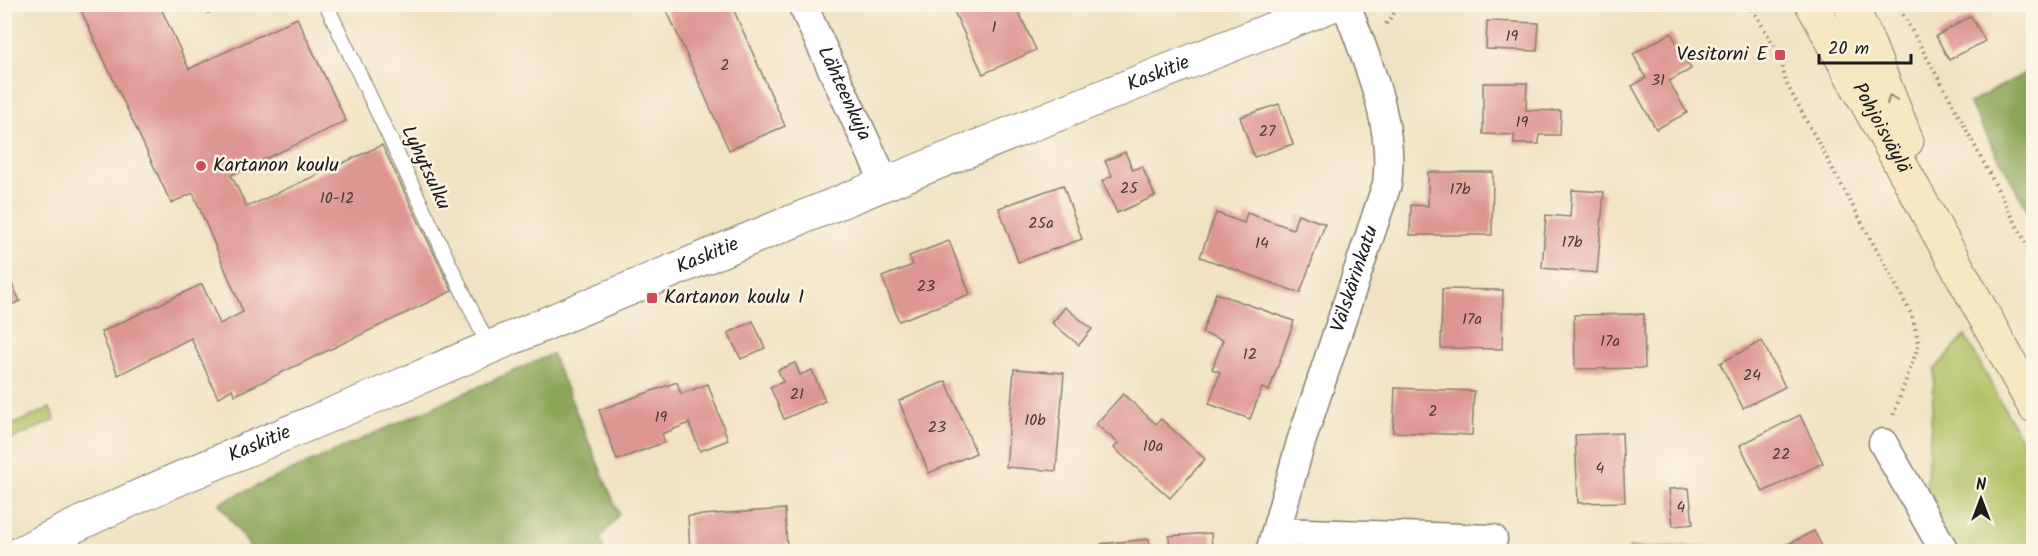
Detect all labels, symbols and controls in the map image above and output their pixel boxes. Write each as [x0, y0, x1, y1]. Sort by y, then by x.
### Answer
house number: 1 [991, 15, 997, 40]
house number: 19 [1506, 24, 1519, 49]
scale bar [1819, 27, 1910, 65]
text: 20 m [1828, 35, 1869, 64]
place label: Vesitorni E [1677, 39, 1769, 71]
street label: Lähteenkuja [808, 41, 879, 146]
street label: Kaskitie [1122, 47, 1195, 101]
marker: Vesitorni E [1773, 48, 1787, 62]
house number: 2 [720, 53, 730, 78]
house number: 31 [1651, 68, 1665, 93]
street label: Pohjoisväylä [1843, 77, 1920, 181]
one-way arrow [1886, 94, 1898, 105]
house number: 19 [1516, 110, 1529, 135]
house number: 27 [1259, 119, 1276, 144]
street label: Lyhytsulku [391, 120, 459, 216]
place label: Kartanon koulu [213, 150, 339, 182]
marker: Kartanon koulu [194, 159, 208, 173]
house number: 25 [1120, 176, 1139, 201]
house number: 17b [1450, 177, 1471, 202]
house number: 10-12 [320, 186, 354, 211]
house number: 25a [1028, 211, 1054, 236]
street label: Välskärinkatu [1323, 221, 1388, 337]
street label: Kaskitie [671, 229, 744, 283]
house number: 17b [1562, 230, 1583, 255]
house number: 14 [1255, 231, 1269, 256]
house number: 23 [917, 274, 935, 299]
place label: Kartanon koulu I [664, 282, 804, 314]
marker: Kartanon koulu I [645, 291, 659, 305]
house number: 17a [1462, 307, 1482, 332]
house number: 17a [1600, 329, 1620, 354]
house number: 12 [1243, 342, 1257, 367]
house number: 24 [1743, 363, 1761, 388]
house number: 21 [790, 382, 804, 407]
house number: 2 [1428, 399, 1438, 424]
house number: 19 [655, 405, 668, 430]
house number: 10b [1024, 408, 1046, 433]
house number: 23 [928, 415, 946, 440]
street label: Kaskitie [223, 417, 296, 472]
house number: 10a [1143, 434, 1163, 459]
house number: 22 [1772, 442, 1790, 467]
house number: 4 [1596, 456, 1605, 481]
north arrow [1951, 469, 2011, 529]
text: N [1976, 473, 1986, 498]
house number: 4 [1677, 495, 1686, 520]

